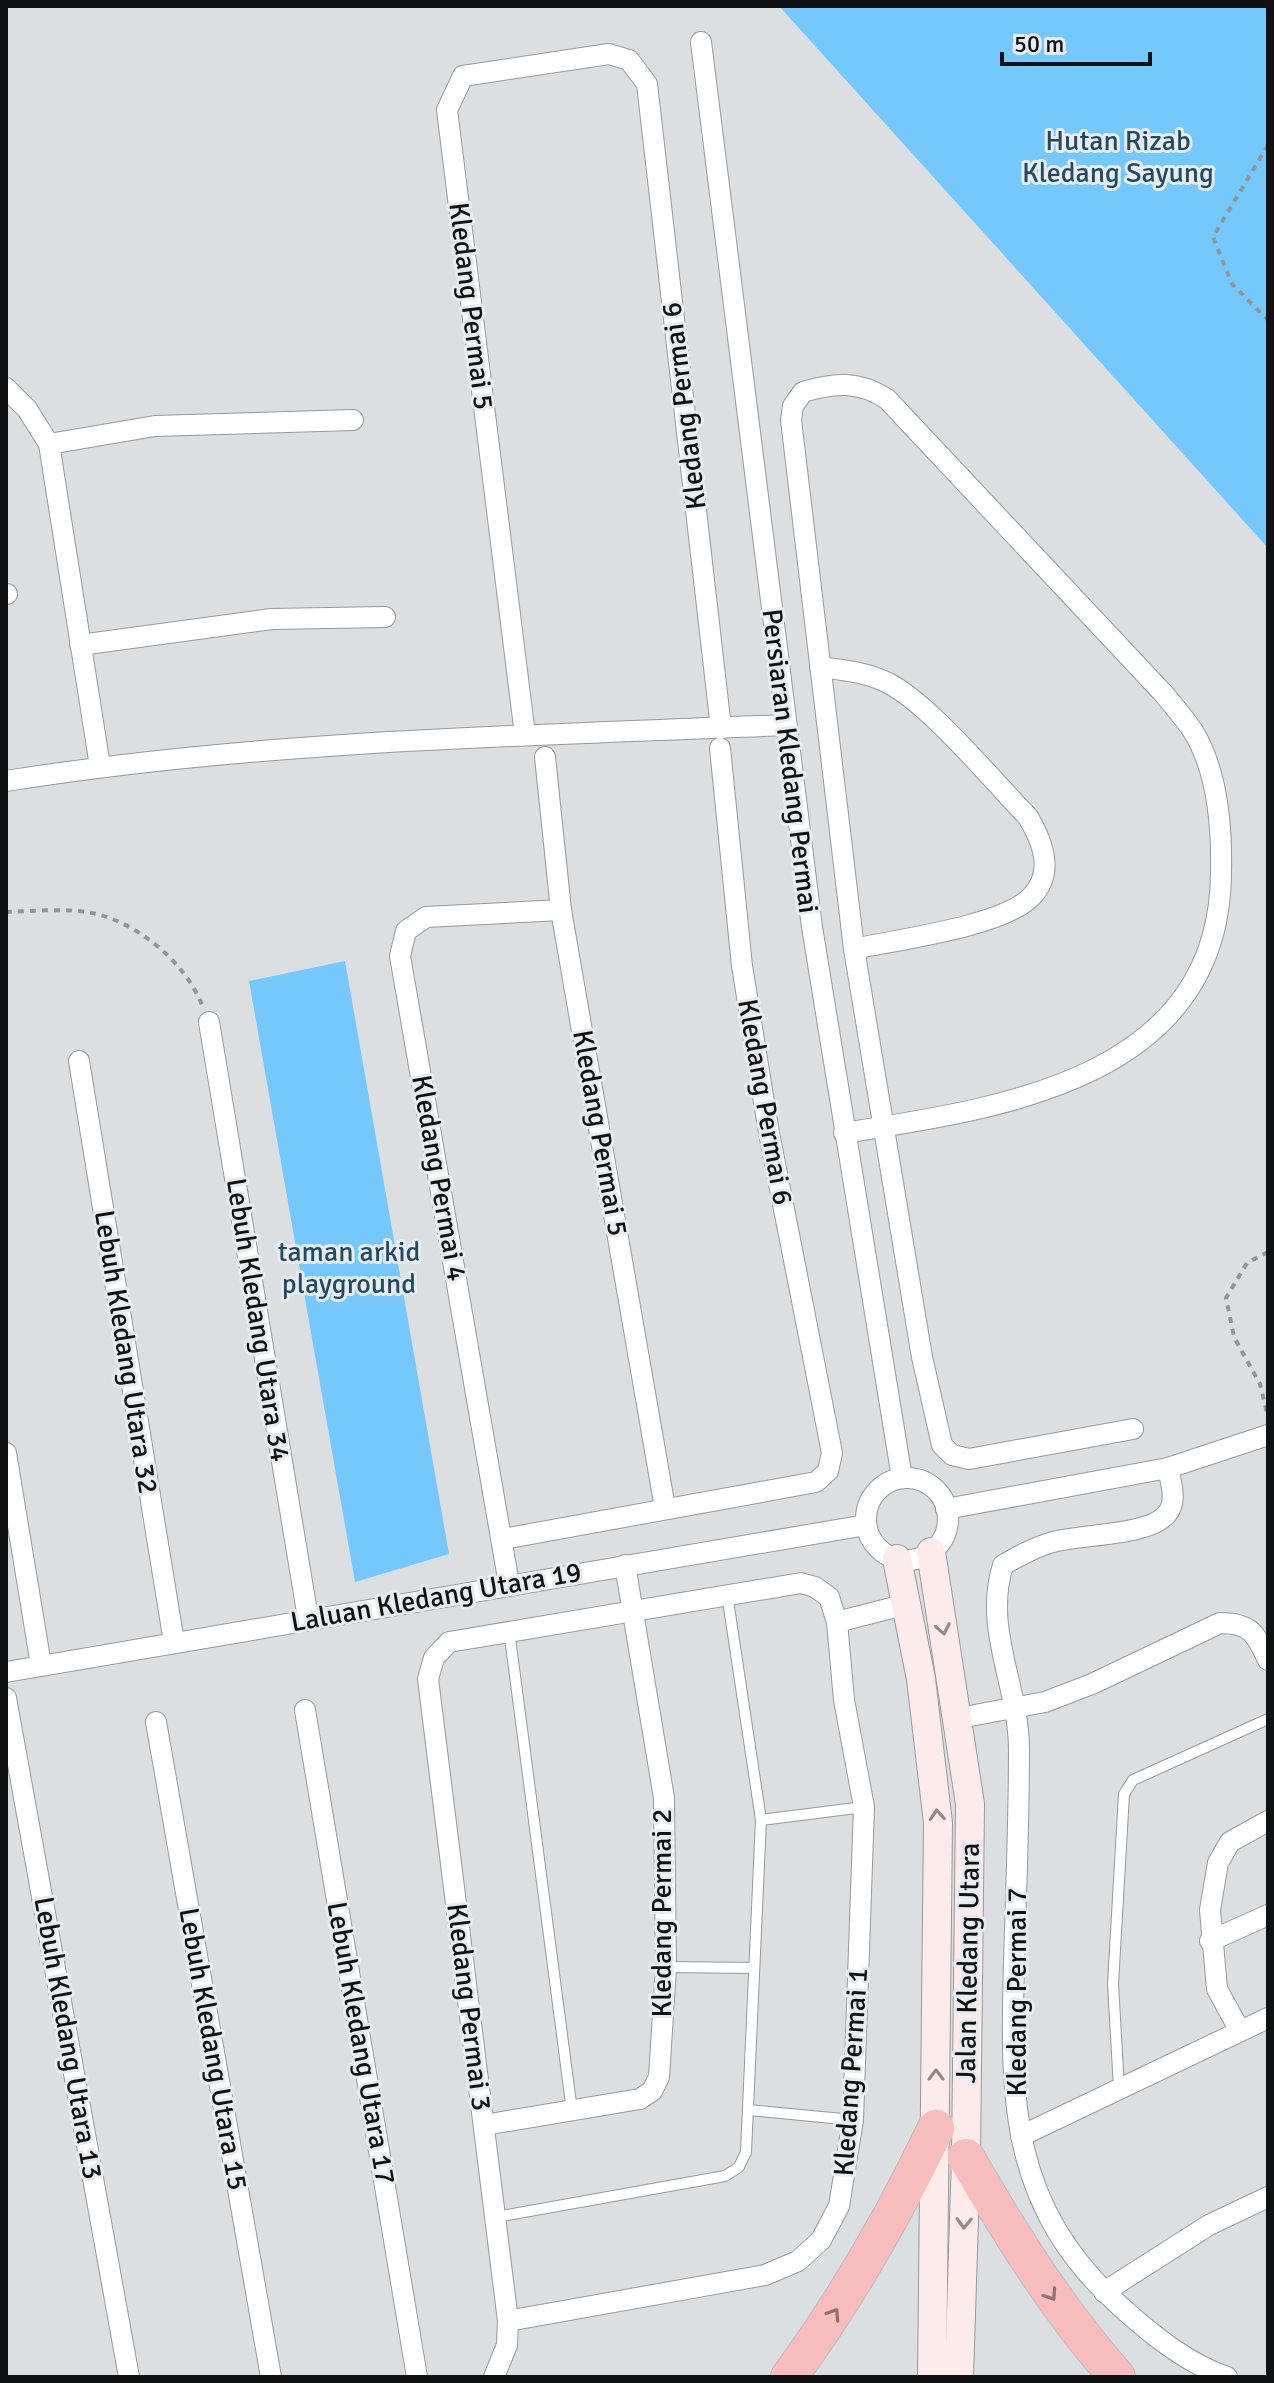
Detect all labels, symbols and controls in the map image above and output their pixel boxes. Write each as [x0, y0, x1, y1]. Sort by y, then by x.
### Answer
scale bar [1002, 16, 1150, 66]
text: 50 m [1014, 29, 1064, 59]
park label: Hutan Rizab Kledang Sayung [1022, 124, 1214, 190]
street label: Kledang Permai 5 [441, 200, 501, 412]
street label: Kledang Permai 6 [654, 300, 714, 512]
street label: Persiaran Kledang Permai [754, 607, 826, 915]
street label: Kledang Permai 6 [730, 996, 800, 1208]
street label: Kledang Permai 5 [565, 1027, 635, 1239]
street label: Kledang Permai 4 [404, 1072, 474, 1284]
street label: Lebuh Kledang Utara 34 [219, 1176, 297, 1464]
street label: Lebuh Kledang Utara 32 [87, 1208, 165, 1496]
park label: taman arkid playground [278, 1235, 420, 1301]
street label: Laluan Kledang Utara 19 [288, 1555, 584, 1639]
one-way arrow [933, 1623, 950, 1636]
one-way arrow [929, 1808, 946, 1821]
street label: Kledang Permai 2 [645, 1809, 679, 2017]
street label: Jalan Kledang Utara [949, 1842, 987, 2084]
street label: Kledang Permai 7 [1000, 1888, 1034, 2096]
street label: Lebuh Kledang Utara 13 [26, 1894, 110, 2182]
street label: Lebuh Kledang Utara 17 [319, 1899, 403, 2187]
street label: Kledang Permai 3 [439, 1901, 499, 2113]
street label: Lebuh Kledang Utara 15 [171, 1905, 255, 2193]
street label: Kledang Permai 1 [827, 1967, 875, 2177]
one-way arrow [927, 2068, 945, 2081]
one-way arrow [955, 2217, 973, 2230]
one-way arrow [1041, 2286, 1056, 2300]
one-way arrow [825, 2308, 840, 2322]

